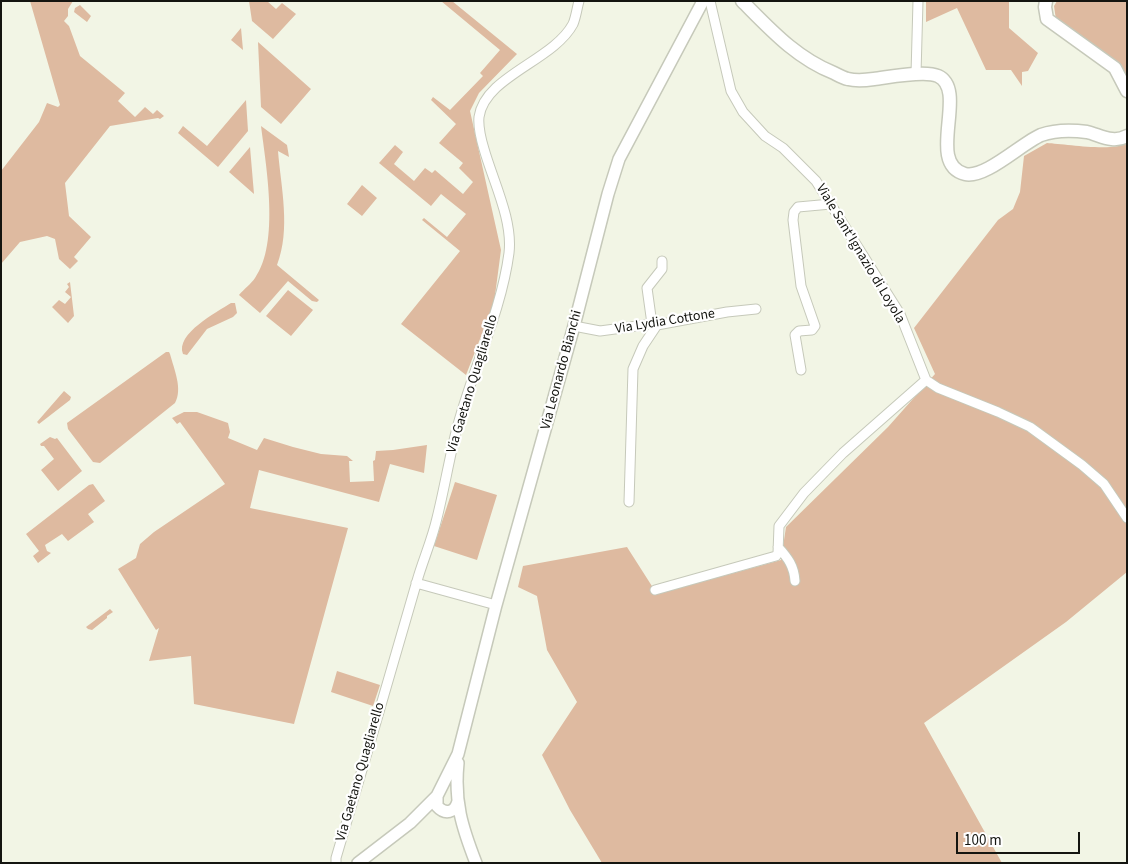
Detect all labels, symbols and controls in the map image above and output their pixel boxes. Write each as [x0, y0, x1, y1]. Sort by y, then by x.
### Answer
street label: Viale Sant'Ignazio di Loyola [812, 181, 908, 327]
street label: Via Lydia Cottone [614, 306, 716, 338]
street label: Via Leonardo Bianchi [538, 308, 586, 432]
street label: Via Gaetano Quagliarello [444, 313, 502, 455]
street label: Via Gaetano Quagliarello [333, 700, 389, 844]
scale bar [958, 822, 1082, 854]
text: 100 m [964, 830, 1002, 851]

